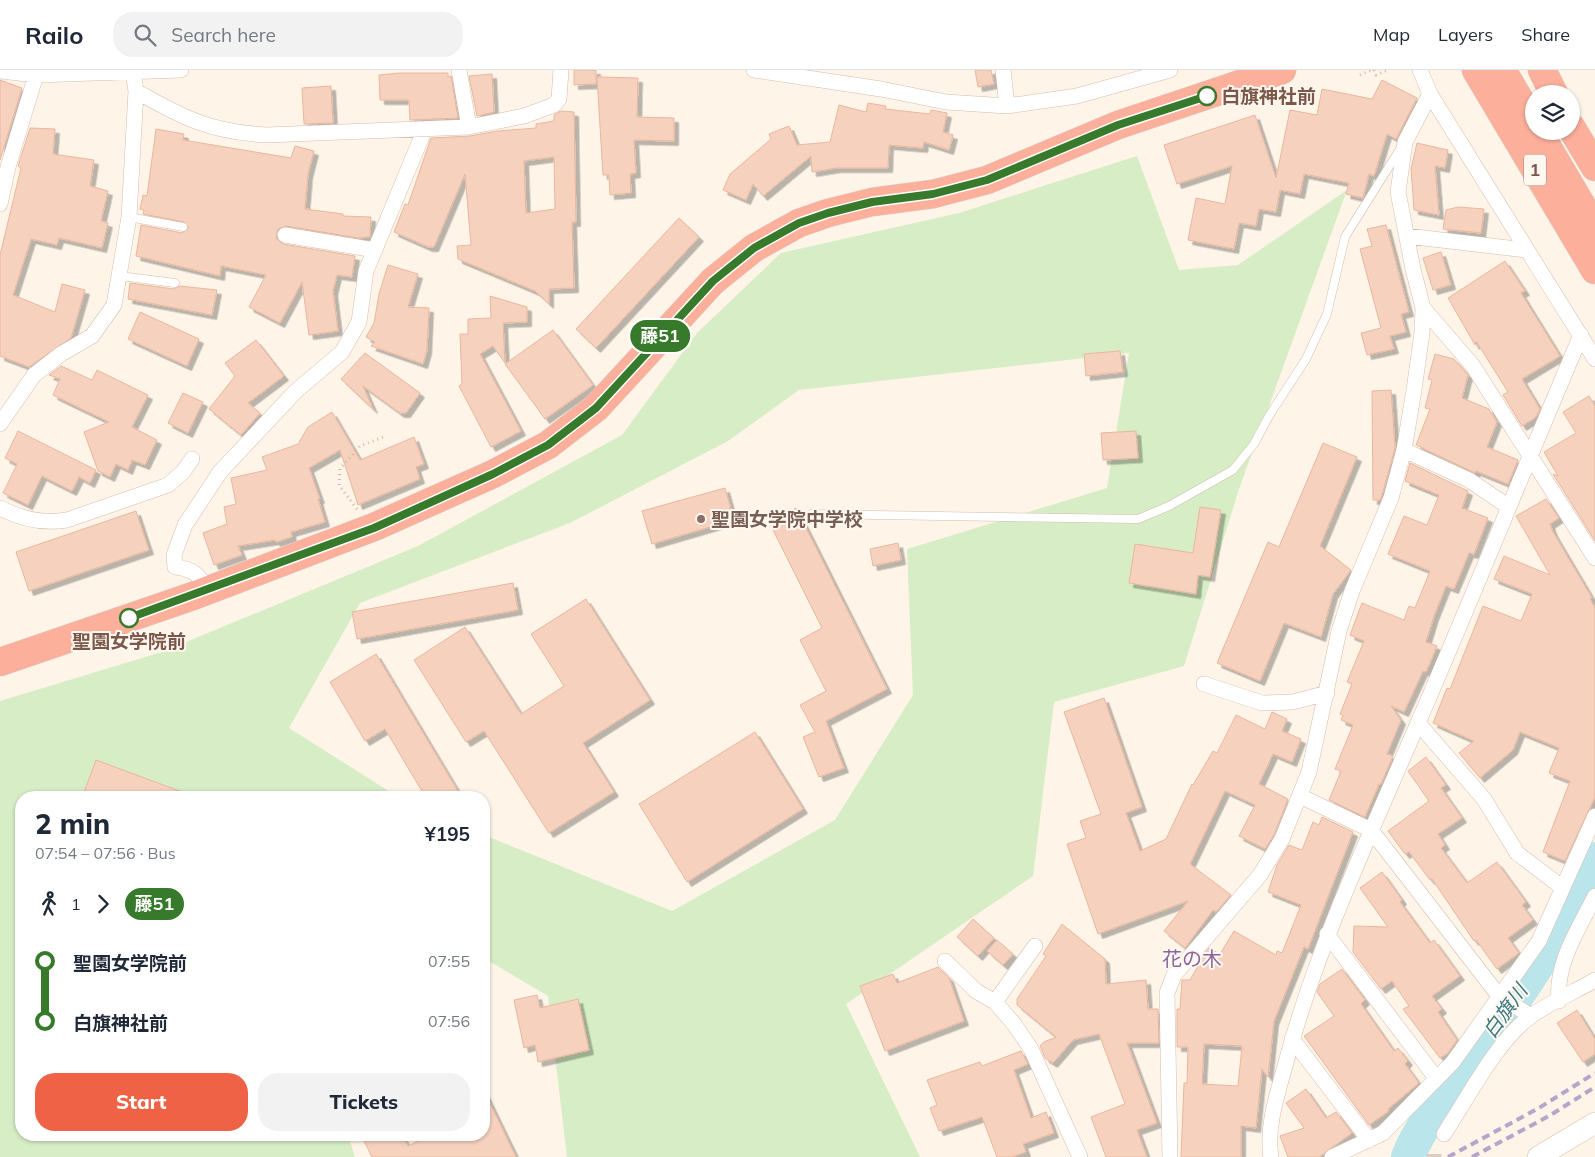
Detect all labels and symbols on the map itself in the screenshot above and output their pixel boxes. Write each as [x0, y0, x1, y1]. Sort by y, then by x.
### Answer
place label: 白旗神社前 [1221, 84, 1316, 108]
marker: 白旗神社前 [1197, 86, 1217, 106]
road number: 1 [1524, 154, 1546, 186]
line badge: 藤51 [631, 320, 689, 352]
place label: 聖園女学院中学校 [711, 507, 863, 531]
marker: 聖園女学院中学校 [695, 513, 707, 525]
marker: 聖園女学院前 [119, 608, 139, 628]
place label: 聖園女学院前 [72, 629, 186, 653]
district label: 花の木 [1162, 946, 1222, 971]
water label: 白旗川 [1477, 977, 1534, 1042]

